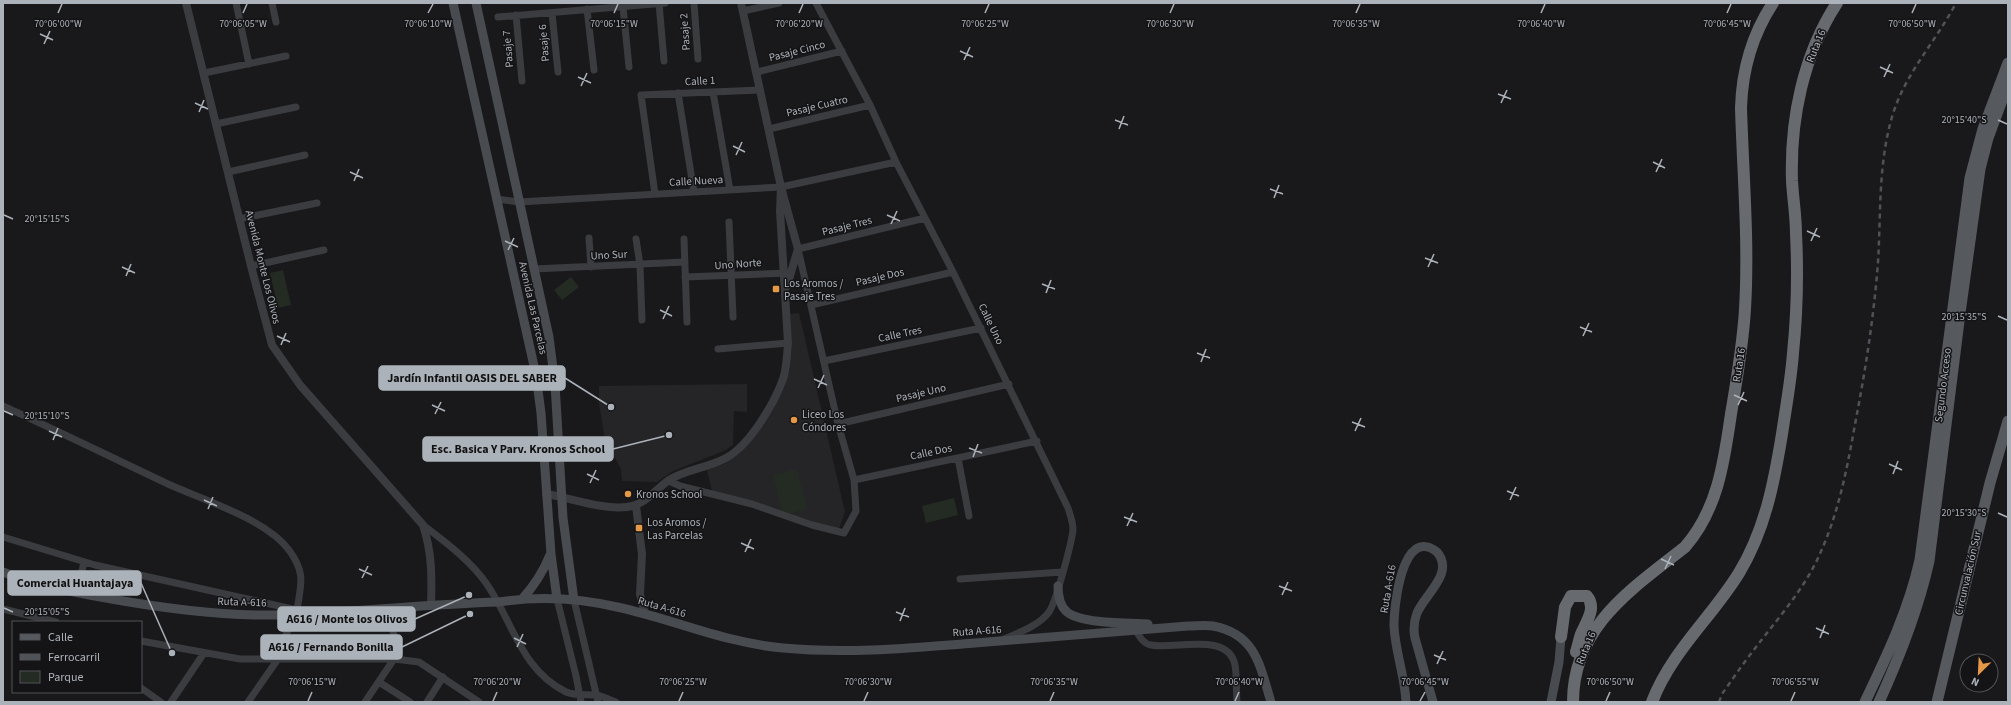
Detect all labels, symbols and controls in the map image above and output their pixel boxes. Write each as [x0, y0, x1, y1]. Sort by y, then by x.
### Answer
street label: Pasaje 2 [676, 13, 694, 51]
text: 70°06'00"W [34, 17, 82, 31]
text: 70°06'05"W [219, 17, 267, 31]
text: 70°06'10"W [404, 17, 452, 31]
text: 70°06'15"W [590, 17, 638, 31]
text: 70°06'20"W [775, 17, 823, 31]
text: 70°06'25"W [961, 17, 1009, 31]
text: 70°06'30"W [1146, 17, 1194, 31]
text: 70°06'35"W [1332, 17, 1380, 31]
text: 70°06'40"W [1517, 17, 1565, 31]
text: 70°06'45"W [1703, 17, 1751, 31]
text: 70°06'50"W [1888, 17, 1936, 31]
street label: Pasaje 6 [535, 23, 553, 62]
street label: Ruta 16 [1803, 27, 1830, 65]
street label: Pasaje 7 [499, 30, 517, 68]
street label: Pasaje Cinco [767, 37, 827, 65]
street label: Calle 1 [684, 73, 716, 89]
street label: Pasaje Cuatro [785, 92, 849, 120]
text: 20°15'40"S [1941, 113, 1987, 127]
street label: Calle Nueva [669, 172, 723, 190]
street label: Avenida Monte Los Olivos [242, 209, 284, 326]
text: 20°15'15"S [24, 212, 70, 226]
street label: Pasaje Tres [820, 212, 874, 239]
street label: Uno Sur [590, 247, 628, 263]
street label: Uno Norte [714, 255, 763, 273]
street label: Avenida Las Parcelas [515, 260, 551, 356]
street label: Pasaje Dos [854, 264, 906, 290]
place label: Los Aromos / Pasaje Tres [784, 276, 843, 304]
marker: Los Aromos / Pasaje Tres [771, 284, 781, 294]
street label: Calle Uno [975, 301, 1007, 347]
text: 20°15'35"S [1941, 310, 1987, 324]
street label: Calle Tres [877, 322, 924, 346]
street label: Ruta 16 [1729, 346, 1749, 383]
street label: Segundo Acceso [1931, 347, 1955, 423]
callout: Jardín Infantil OASIS DEL SABER [379, 366, 565, 390]
text: Jardín Infantil OASIS DEL SABER [387, 370, 557, 387]
street label: Pasaje Uno [895, 380, 948, 406]
place label: Liceo Los Cóndores [802, 407, 846, 435]
text: 20°15'10"S [24, 409, 70, 423]
marker: Liceo Los Cóndores [789, 415, 799, 425]
callout: Esc. Basica Y Parv. Kronos School [423, 437, 613, 461]
street label: Calle Dos [909, 440, 954, 464]
text: Esc. Basica Y Parv. Kronos School [431, 441, 606, 458]
place label: Kronos School [636, 487, 703, 502]
marker: Kronos School [623, 489, 633, 499]
text: 20°15'30"S [1941, 506, 1987, 520]
place label: Los Aromos / Las Parcelas [647, 515, 706, 543]
marker: Los Aromos / Las Parcelas [634, 523, 644, 533]
street label: Circunvalación Sur [1951, 529, 1985, 617]
street label: Ruta A-616 [1376, 563, 1400, 615]
callout: Comercial Huantajaya [8, 571, 141, 595]
text: Comercial Huantajaya [17, 575, 133, 592]
street label: Ruta A-616 [636, 593, 688, 621]
street label: Ruta A-616 [217, 594, 267, 610]
text: 20°15'05"S [24, 605, 70, 619]
callout: A616 / Monte los Olivos [278, 607, 415, 631]
text: A616 / Monte los Olivos [285, 611, 408, 628]
legend [12, 621, 142, 693]
street label: Ruta A-616 [952, 622, 1003, 640]
text: Calle [48, 629, 73, 646]
street label: Ruta 16 [1572, 629, 1600, 667]
callout: A616 / Fernando Bonilla [261, 635, 402, 659]
text: A616 / Fernando Bonilla [267, 639, 394, 656]
text: Ferrocarril [48, 649, 100, 666]
north arrow [1959, 653, 1999, 693]
text: Parque [48, 669, 84, 686]
text: N [1969, 673, 1982, 690]
text: 70°06'15"W [288, 675, 336, 689]
text: 70°06'20"W [473, 675, 521, 689]
text: 70°06'25"W [659, 675, 707, 689]
text: 70°06'30"W [844, 675, 892, 689]
text: 70°06'35"W [1030, 675, 1078, 689]
text: 70°06'40"W [1215, 675, 1263, 689]
text: 70°06'45"W [1401, 675, 1449, 689]
text: 70°06'50"W [1586, 675, 1634, 689]
text: 70°06'55"W [1771, 675, 1819, 689]

